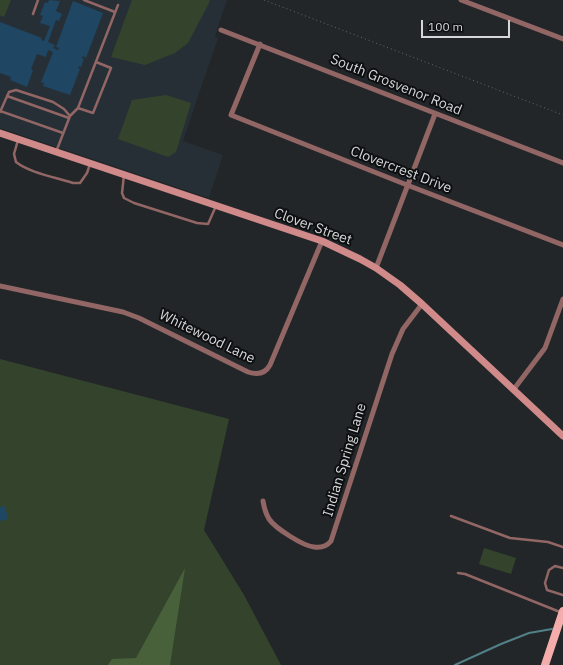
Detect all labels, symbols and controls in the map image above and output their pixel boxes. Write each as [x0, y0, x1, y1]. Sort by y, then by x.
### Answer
scale bar [423, 12, 512, 38]
text: 100 m [428, 19, 463, 34]
street label: South Grosvenor Road [328, 51, 464, 119]
street label: Clovercrest Drive [348, 143, 454, 197]
street label: Clover Street [272, 205, 354, 249]
street label: Whitewood Lane [156, 307, 258, 367]
street label: Indian Spring Lane [320, 401, 370, 519]

